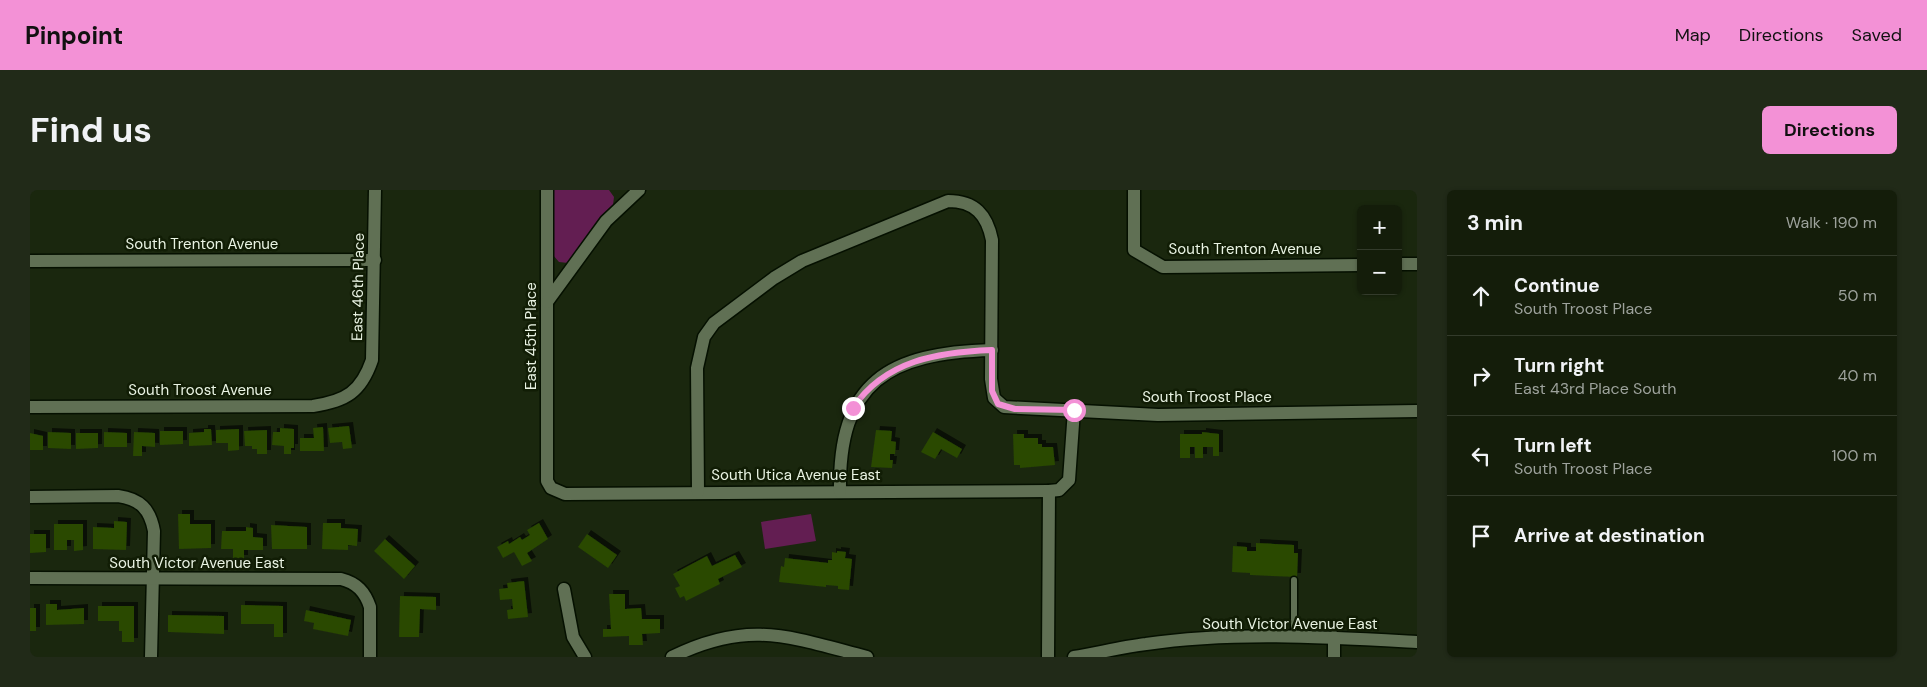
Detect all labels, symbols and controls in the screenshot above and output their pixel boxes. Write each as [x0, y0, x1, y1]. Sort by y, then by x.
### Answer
text: Pinpoint [25, 20, 123, 51]
text: Map [1675, 23, 1711, 47]
text: Directions [1739, 23, 1824, 47]
text: Saved [1852, 23, 1902, 47]
button: Directions [1762, 106, 1897, 154]
text: Find us [30, 107, 152, 153]
map controls [1357, 205, 1402, 295]
button: + [1357, 205, 1402, 250]
text: 3 min [1467, 209, 1523, 237]
text: Walk · 190 m [1786, 212, 1877, 233]
street label: East 46th Place [347, 233, 369, 341]
street label: South Trenton Avenue [126, 234, 278, 254]
street label: South Trenton Avenue [1169, 239, 1321, 259]
button: − [1357, 250, 1402, 295]
text: Continue [1514, 273, 1600, 298]
street label: East 45th Place [521, 282, 541, 390]
icon: ahead [1467, 282, 1495, 310]
text: 50 m [1838, 285, 1877, 306]
text: South Troost Place [1514, 298, 1652, 319]
text: Turn right [1514, 353, 1604, 378]
icon: right [1467, 362, 1495, 390]
text: 40 m [1838, 365, 1877, 386]
text: East 43rd Place South [1514, 378, 1676, 399]
street label: South Troost Avenue [128, 380, 272, 400]
street label: South Troost Place [1142, 387, 1272, 407]
route end [842, 397, 865, 420]
route start [1063, 399, 1086, 422]
text: Turn left [1514, 433, 1592, 458]
icon: left [1467, 442, 1495, 470]
text: 100 m [1832, 445, 1877, 466]
text: South Troost Place [1514, 458, 1652, 479]
street label: South Utica Avenue East [711, 465, 881, 485]
icon: arrive [1467, 522, 1495, 550]
text: Arrive at destination [1514, 523, 1705, 548]
street label: South Victor Avenue East [109, 553, 285, 573]
street label: South Victor Avenue East [1202, 614, 1378, 634]

